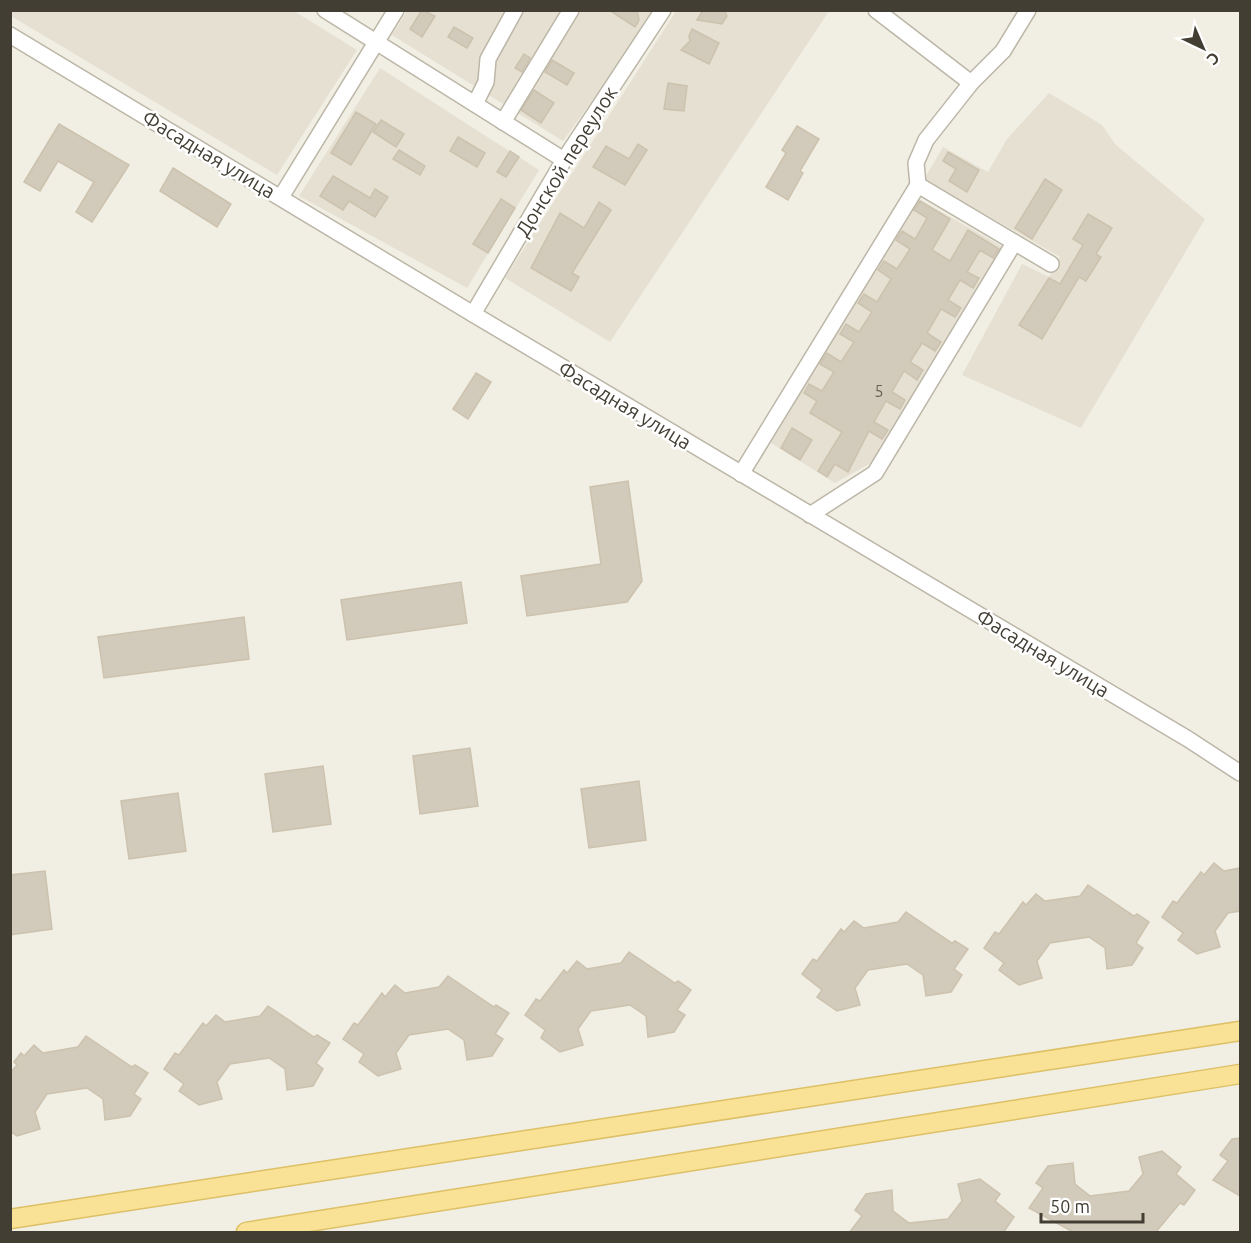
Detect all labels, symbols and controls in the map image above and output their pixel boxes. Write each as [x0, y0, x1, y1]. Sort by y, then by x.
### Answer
north arrow [1173, 18, 1233, 78]
text: С [1203, 49, 1223, 69]
street label: Донской переулок [510, 82, 622, 240]
street label: Фасадная улица [138, 105, 280, 203]
street label: Фасадная улица [554, 356, 696, 454]
house number: 5 [874, 382, 884, 400]
street label: Фасадная улица [972, 604, 1114, 702]
scale bar [1041, 1186, 1143, 1224]
text: 50 m [1050, 1196, 1090, 1216]

